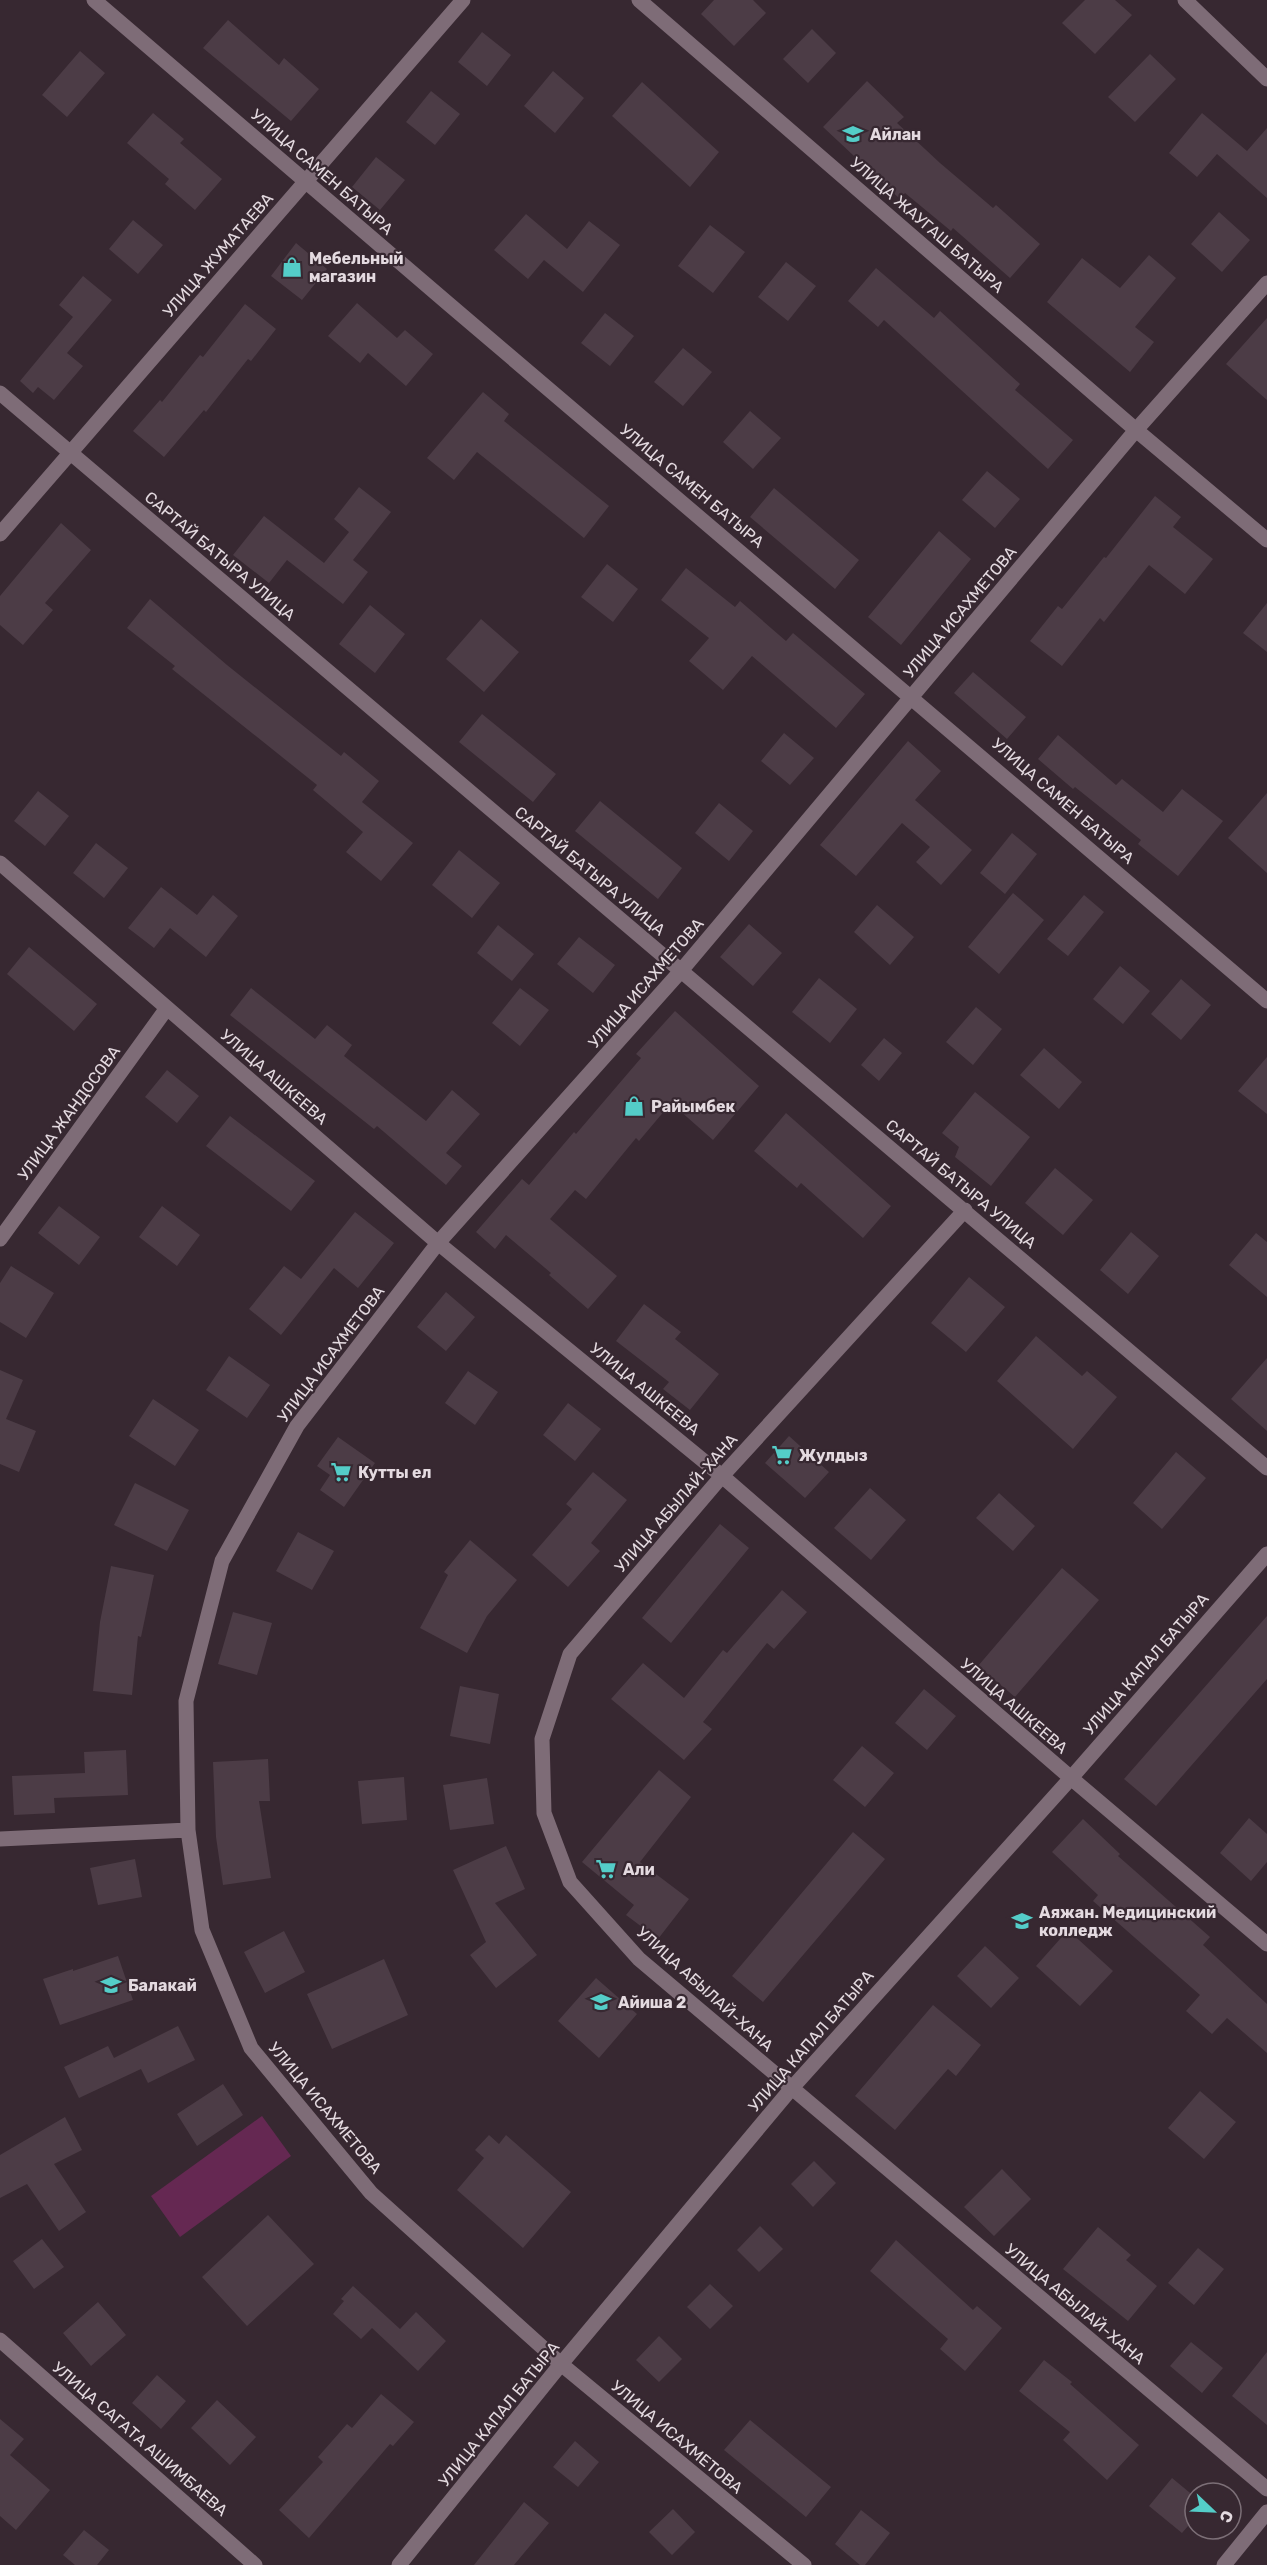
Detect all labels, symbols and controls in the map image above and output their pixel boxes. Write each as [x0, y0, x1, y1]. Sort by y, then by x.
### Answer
street label: УЛИЦА САМЕН БАТЫРА [247, 105, 397, 239]
school or university icon: Айлан [841, 122, 865, 146]
place label: Айлан [870, 125, 921, 144]
street label: УЛИЦА ЖАУГАШ БАТЫРА [846, 153, 1008, 297]
street label: УЛИЦА ЖУМАТАЕВА [159, 189, 277, 321]
place label: Мебельный магазин [309, 249, 404, 286]
shop icon: Мебельный магазин [280, 255, 304, 279]
street label: УЛИЦА САМЕН БАТЫРА [616, 420, 768, 552]
street label: САРТАЙ БАТЫРА УЛИЦА [141, 488, 299, 625]
street label: УЛИЦА ИСАХМЕТОВА [899, 542, 1021, 682]
street label: УЛИЦА САМЕН БАТЫРА [988, 734, 1138, 868]
street label: САРТАЙ БАТЫРА УЛИЦА [511, 803, 669, 940]
street label: УЛИЦА ИСАХМЕТОВА [584, 914, 708, 1052]
street label: УЛИЦА АШКЕЕВА [217, 1025, 332, 1129]
street label: УЛИЦА ЖАНДОСОВА [14, 1042, 124, 1184]
shop icon: Райымбек [622, 1094, 646, 1118]
place label: Райымбек [651, 1097, 736, 1116]
street label: САРТАЙ БАТЫРА УЛИЦА [882, 1116, 1040, 1253]
street label: УЛИЦА ИСАХМЕТОВА [274, 1282, 389, 1426]
street label: УЛИЦА АШКЕЕВА [586, 1339, 704, 1439]
street label: УЛИЦА АБЫЛАЙ-ХАНА [611, 1430, 741, 1576]
supermarket icon: Жулдыз [770, 1443, 794, 1467]
place label: Жулдыз [799, 1446, 868, 1465]
supermarket icon: Кутты ел [329, 1460, 353, 1484]
place label: Кутты ел [358, 1463, 431, 1482]
street label: УЛИЦА КАПАЛ БАТЫРА [1079, 1589, 1213, 1739]
street label: УЛИЦА АШКЕЕВА [957, 1654, 1072, 1758]
supermarket icon: Али [594, 1857, 618, 1881]
place label: Али [623, 1860, 655, 1879]
place label: Аяжан. Медицинский колледж [1039, 1903, 1216, 1940]
school or university icon: Аяжан. Медицинский колледж [1010, 1909, 1034, 1933]
street label: УЛИЦА АБЫЛАЙ-ХАНА [633, 1923, 777, 2055]
street label: УЛИЦА КАПАЛ БАТЫРА [744, 1966, 878, 2116]
school or university icon: Балакай [99, 1973, 123, 1997]
place label: Балакай [128, 1976, 197, 1995]
school or university icon: Айиша 2 [589, 1990, 613, 2014]
place label: Айиша 2 [618, 1993, 686, 2012]
street label: УЛИЦА ИСАХМЕТОВА [264, 2038, 386, 2178]
street label: УЛИЦА АБЫЛАЙ-ХАНА [1001, 2240, 1149, 2368]
street label: УЛИЦА КАПАЛ БАТЫРА [435, 2337, 564, 2490]
street label: УЛИЦА САГАТА АШИМБАЕВА [49, 2358, 232, 2520]
street label: УЛИЦА ИСАХМЕТОВА [607, 2376, 747, 2498]
north arrow [1183, 2481, 1243, 2541]
text: С [1215, 2508, 1237, 2526]

